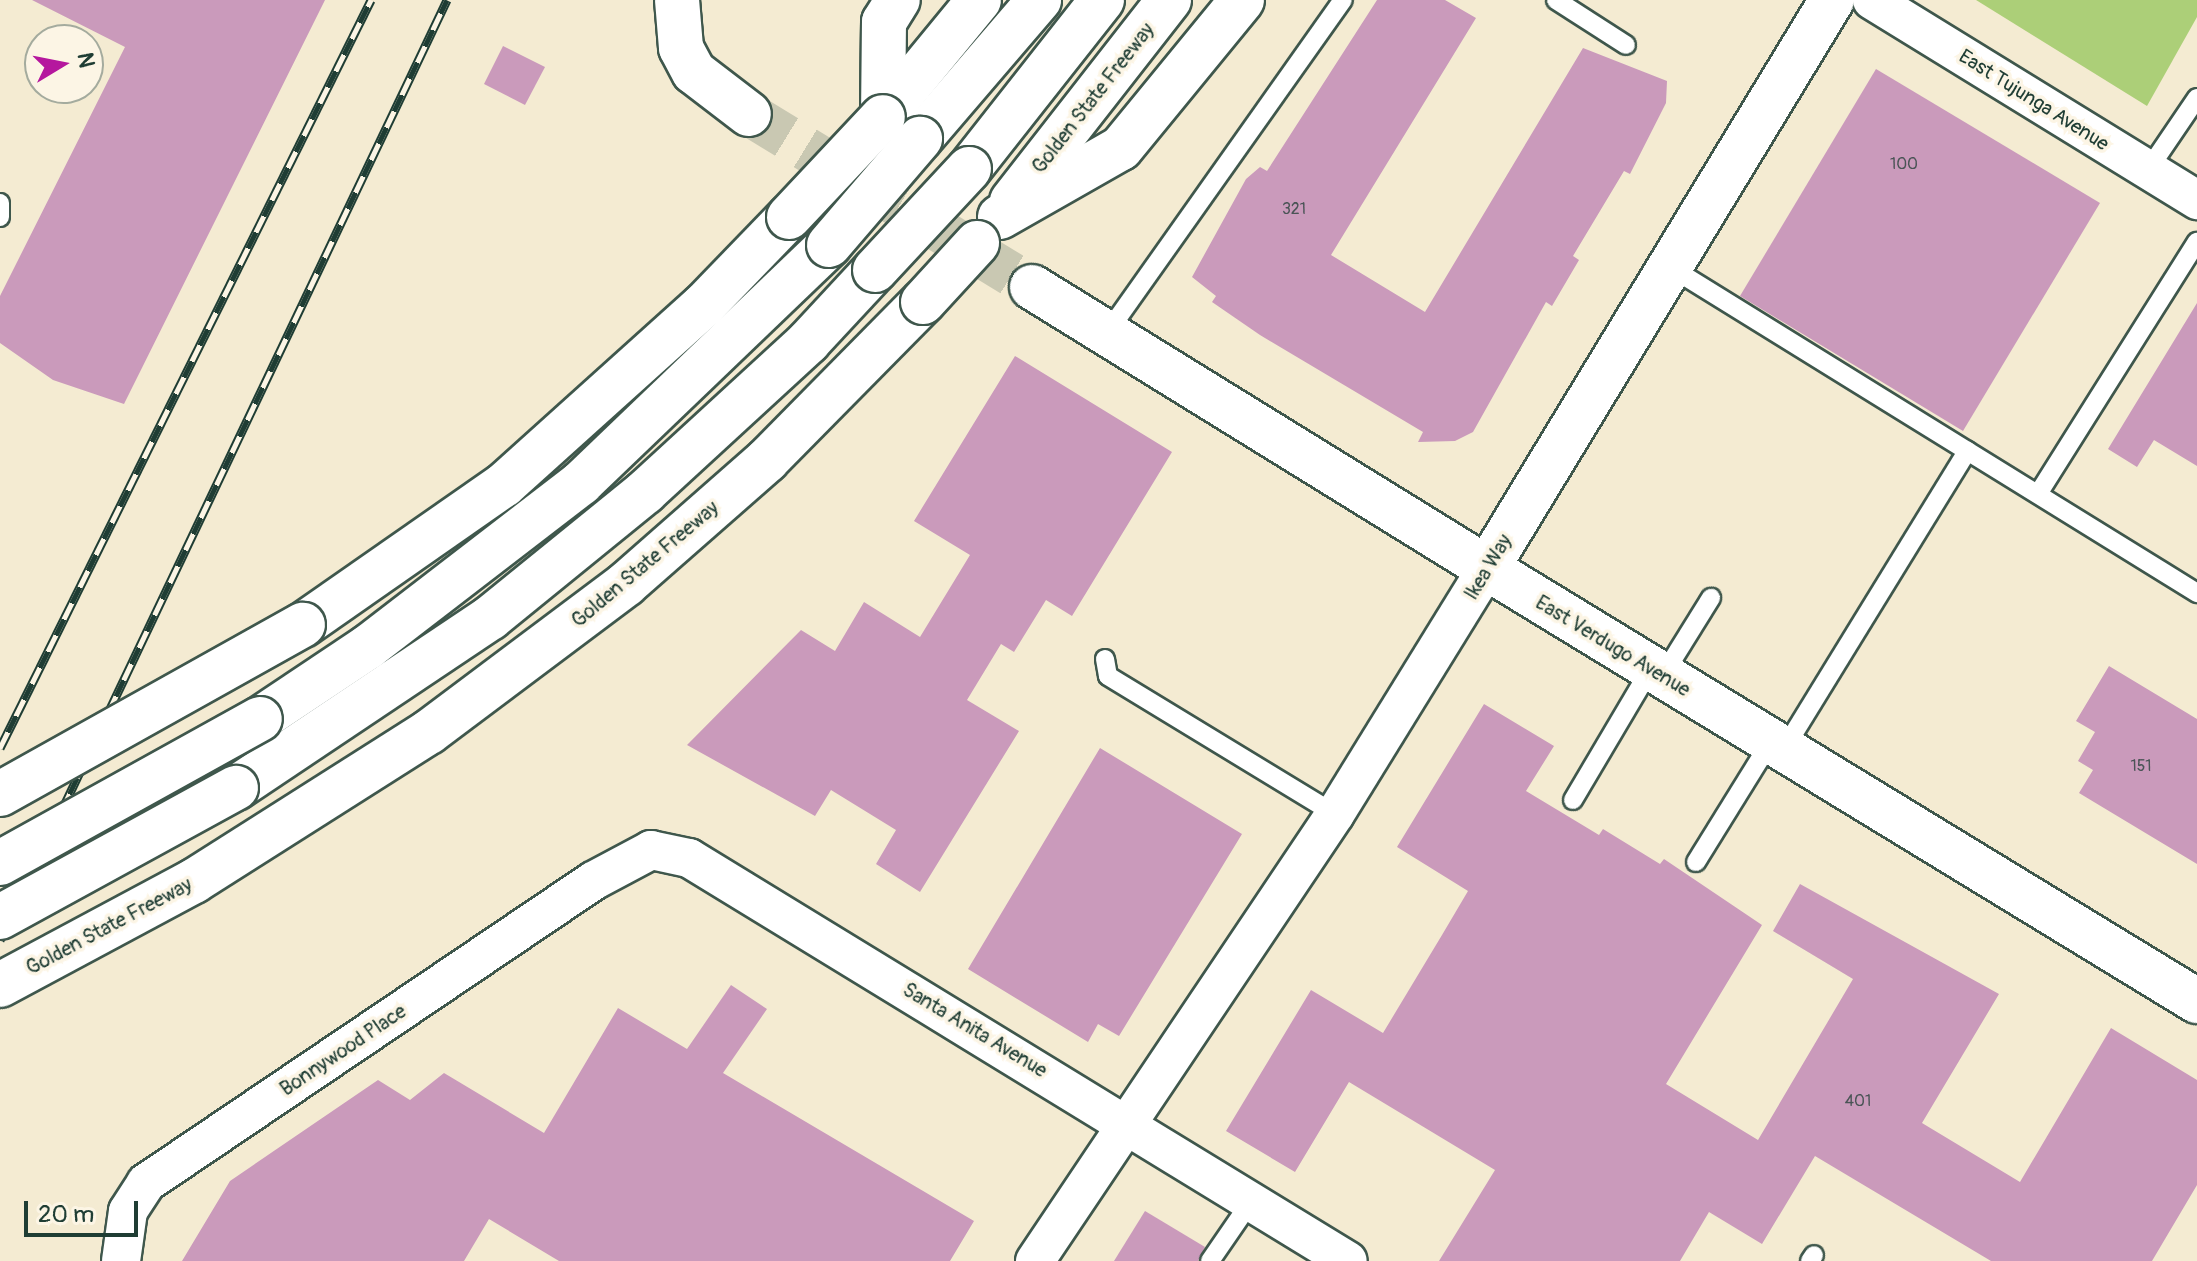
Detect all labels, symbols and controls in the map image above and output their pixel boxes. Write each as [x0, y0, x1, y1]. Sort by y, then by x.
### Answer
street label: Golden State Freeway [1027, 18, 1159, 178]
north arrow [24, 24, 104, 104]
street label: East Tujunga Avenue [1955, 44, 2113, 156]
text: N [71, 50, 101, 70]
house number: 100 [1890, 154, 1918, 174]
house number: 321 [1282, 199, 1306, 219]
street label: Golden State Freeway [567, 496, 723, 632]
street label: Ikea Way [1459, 530, 1517, 604]
street label: East Verdugo Avenue [1531, 590, 1695, 702]
house number: 151 [2130, 756, 2152, 776]
street label: Golden State Freeway [22, 872, 196, 980]
street label: Santa Anita Avenue [898, 977, 1052, 1083]
street label: Bonnywood Place [275, 999, 411, 1101]
house number: 401 [1845, 1091, 1871, 1111]
scale bar [28, 1185, 142, 1235]
text: 20 m [38, 1200, 94, 1229]

